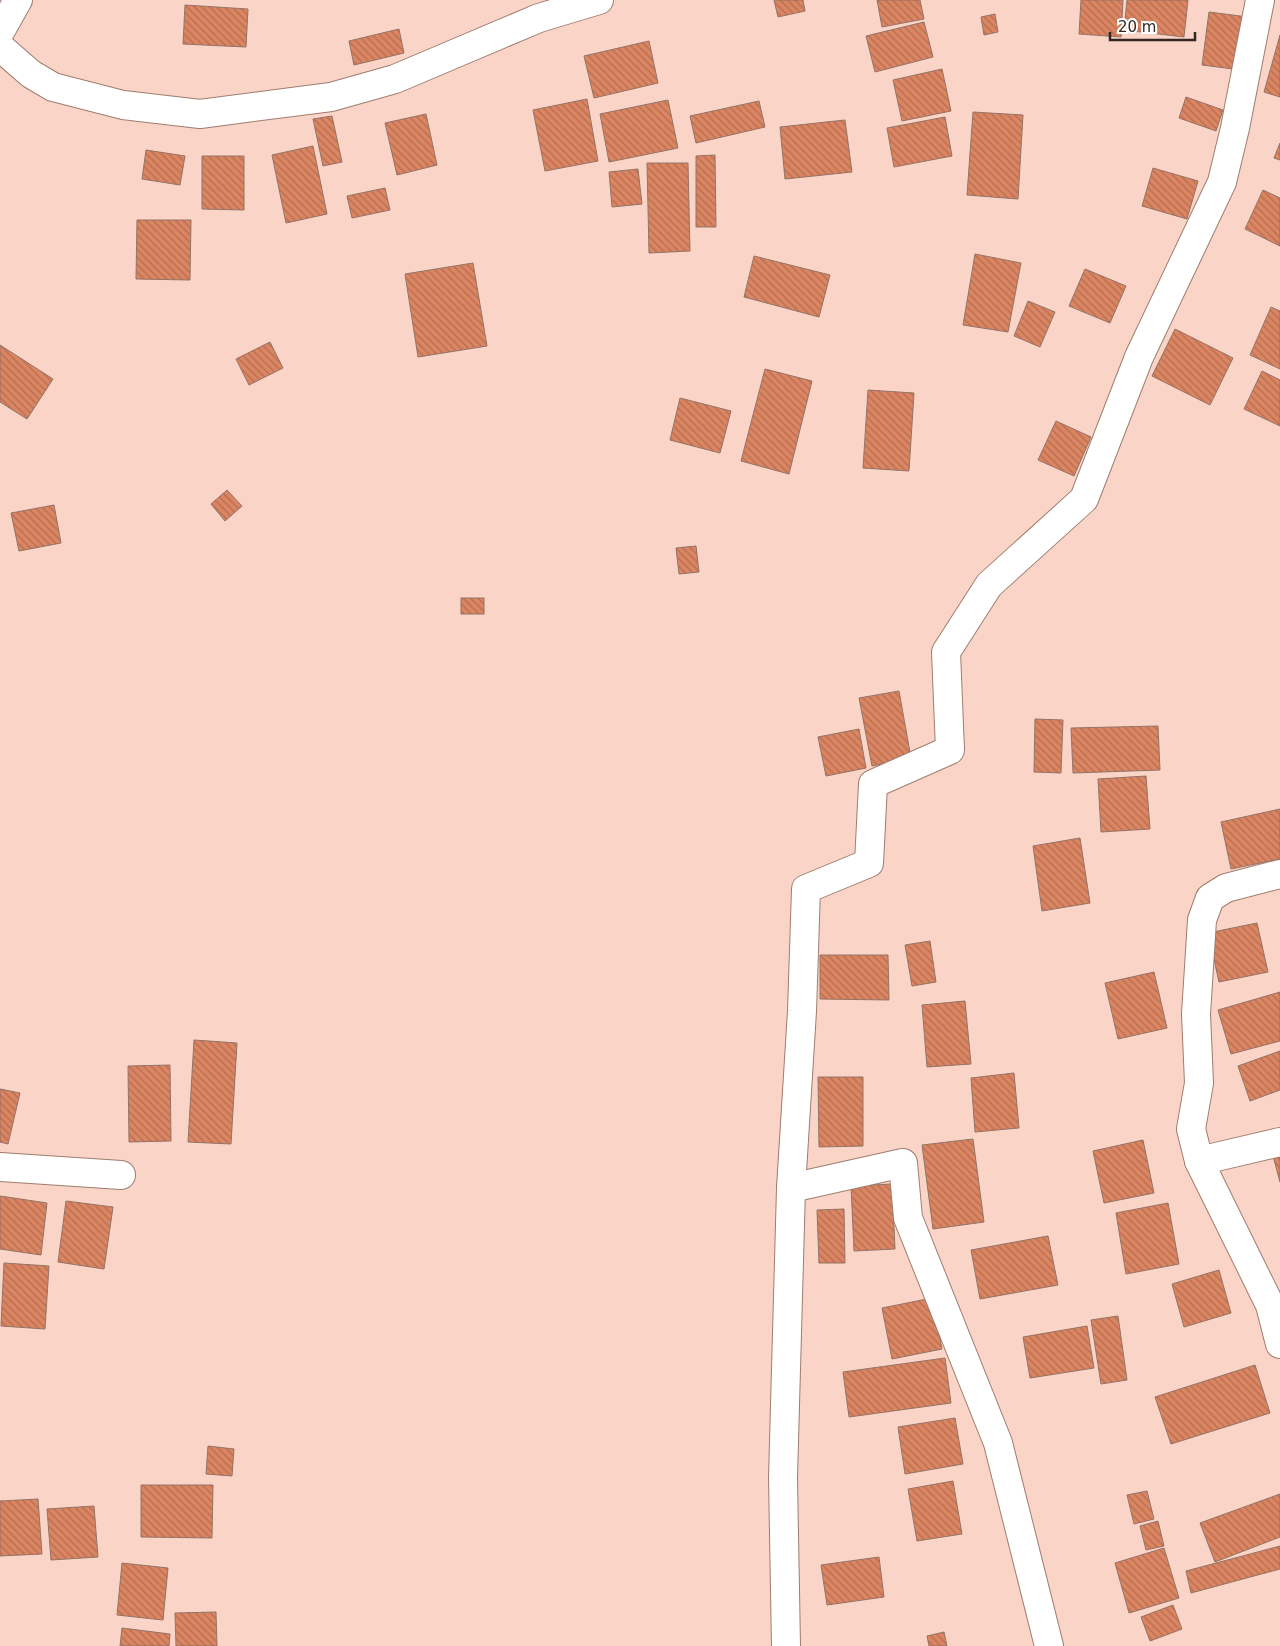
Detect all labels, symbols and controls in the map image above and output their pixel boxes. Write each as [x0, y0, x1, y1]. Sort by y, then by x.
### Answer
scale bar [1110, 10, 1195, 42]
text: 20 m [1118, 18, 1156, 36]

